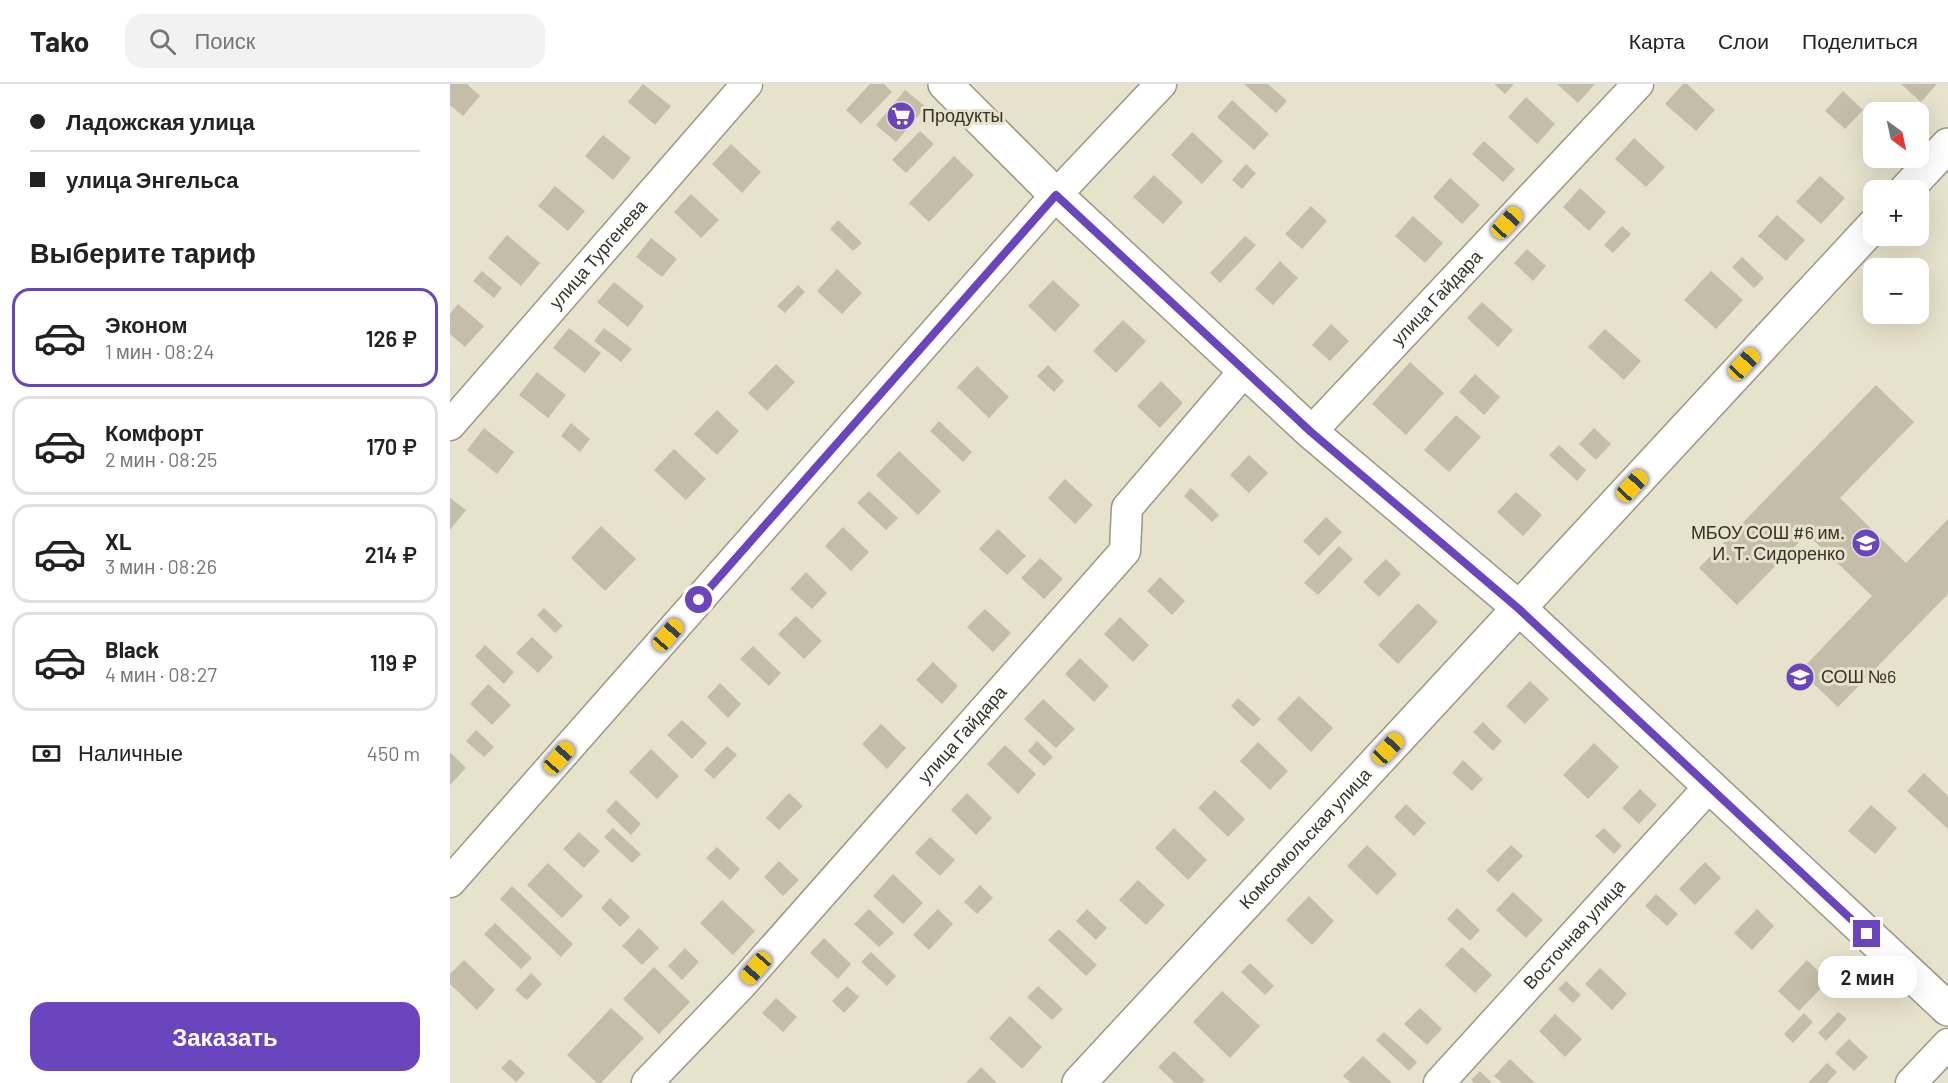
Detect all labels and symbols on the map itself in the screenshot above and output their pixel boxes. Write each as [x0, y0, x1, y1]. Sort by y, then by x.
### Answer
supermarket icon: Продукты [885, 100, 917, 132]
north arrow [1863, 102, 1929, 168]
place label: Продукты [922, 104, 1003, 126]
street label: улица Тургенева [544, 194, 652, 313]
car [1488, 204, 1526, 242]
street label: улица Гайдара [1386, 244, 1487, 349]
car [1725, 345, 1763, 383]
car [1613, 467, 1651, 505]
place label: МБОУ СОШ #6 им. И. Т. Сидоренко [1691, 521, 1845, 564]
school or university icon: МБОУ СОШ #6 им. И. Т. Сидоренко [1850, 527, 1882, 559]
route start [685, 586, 712, 613]
car [649, 616, 687, 654]
school or university icon: СОШ №6 [1784, 661, 1816, 693]
place label: СОШ №6 [1821, 665, 1896, 687]
street label: улица Гайдара [913, 680, 1011, 787]
car [1369, 730, 1407, 768]
car [540, 739, 578, 777]
street label: Комсомольская улица [1234, 762, 1376, 913]
street label: Восточная улица [1518, 874, 1630, 993]
route end [1853, 920, 1880, 947]
car [737, 949, 775, 987]
callout: 2 мин [1818, 955, 1916, 997]

